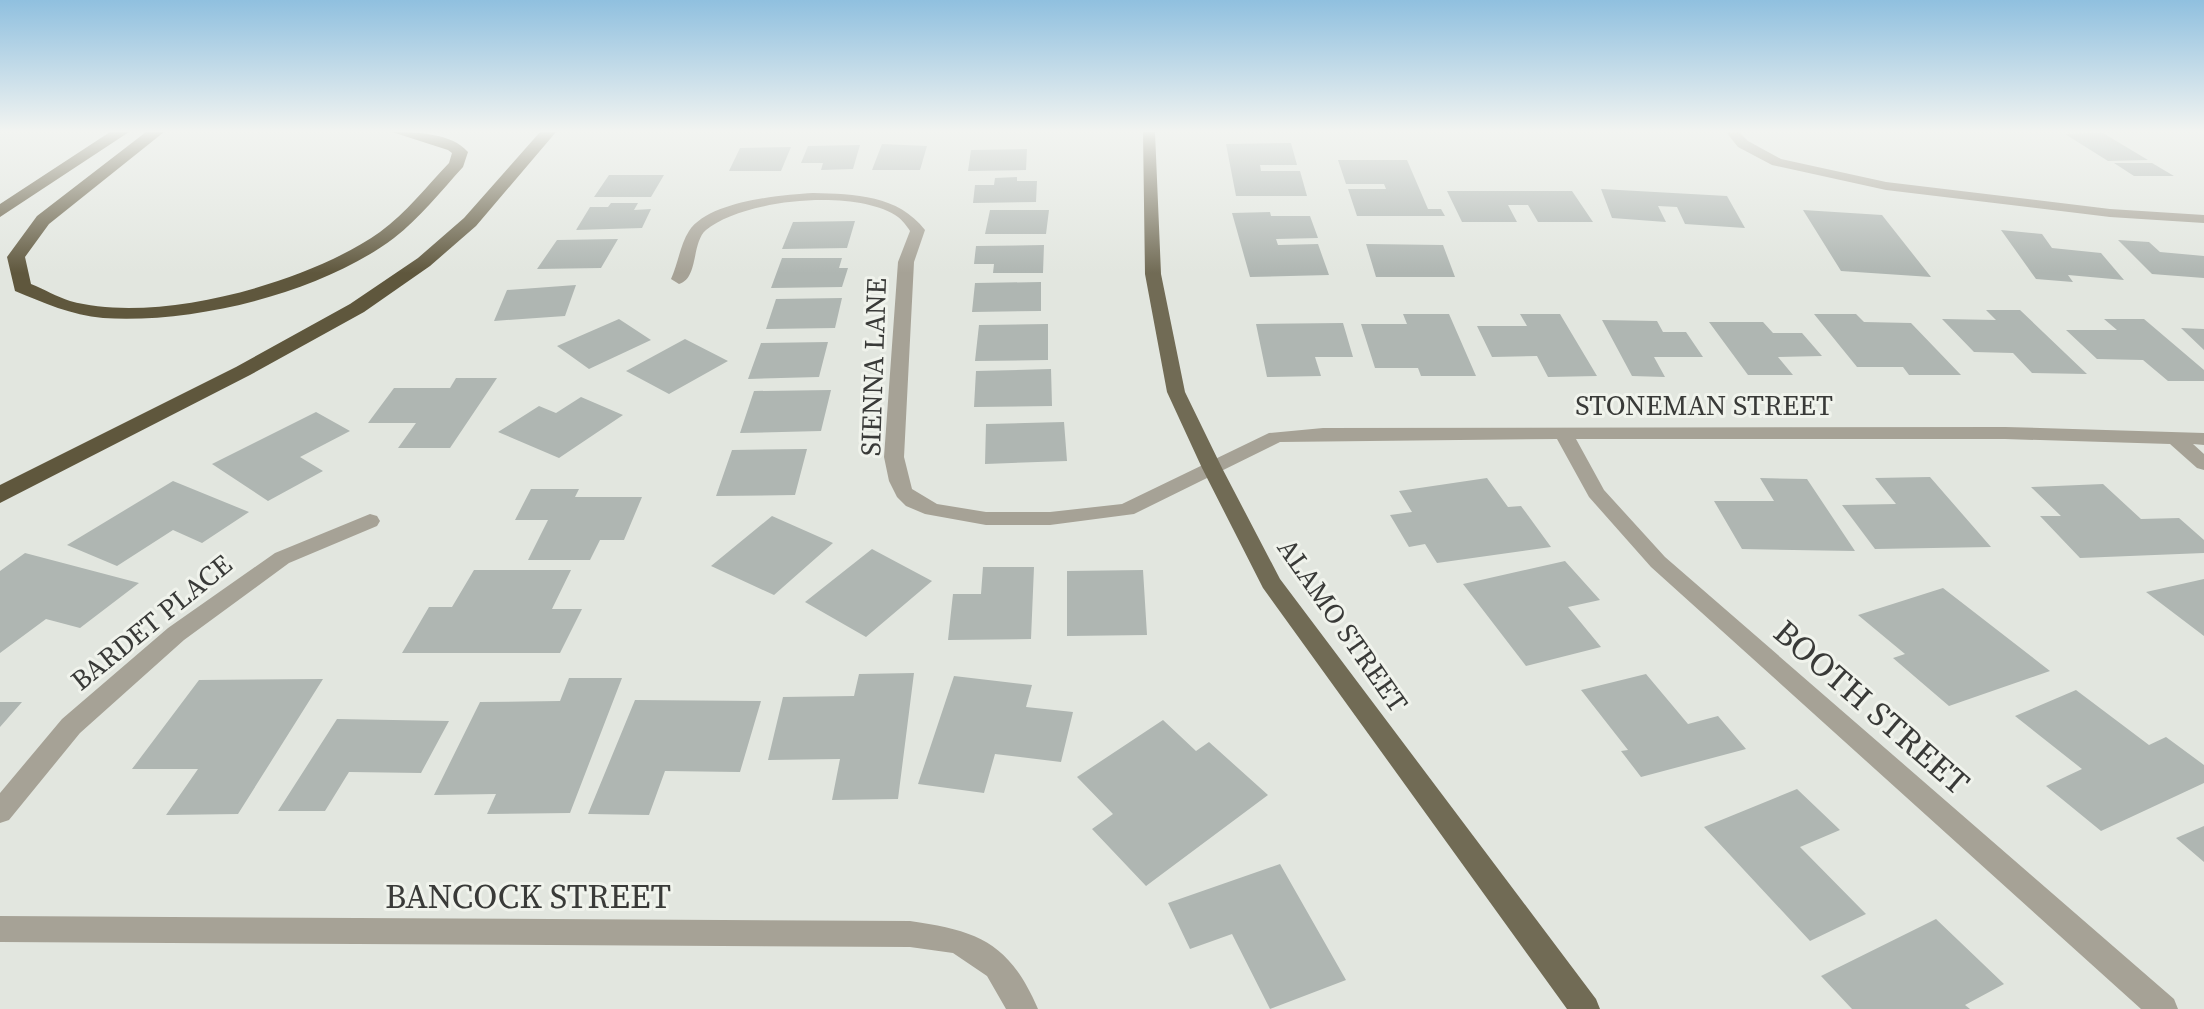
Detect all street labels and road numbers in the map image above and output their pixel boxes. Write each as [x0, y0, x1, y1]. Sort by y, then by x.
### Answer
street label: SIENNA LANE [851, 277, 895, 457]
street label: STONEMAN STREET [1575, 386, 1833, 424]
street label: ALAMO STREET [1269, 531, 1417, 720]
street label: BARDET PLACE [62, 545, 240, 699]
street label: BOOTH STREET [1764, 609, 1980, 805]
street label: BANCOCK STREET [385, 873, 671, 919]

